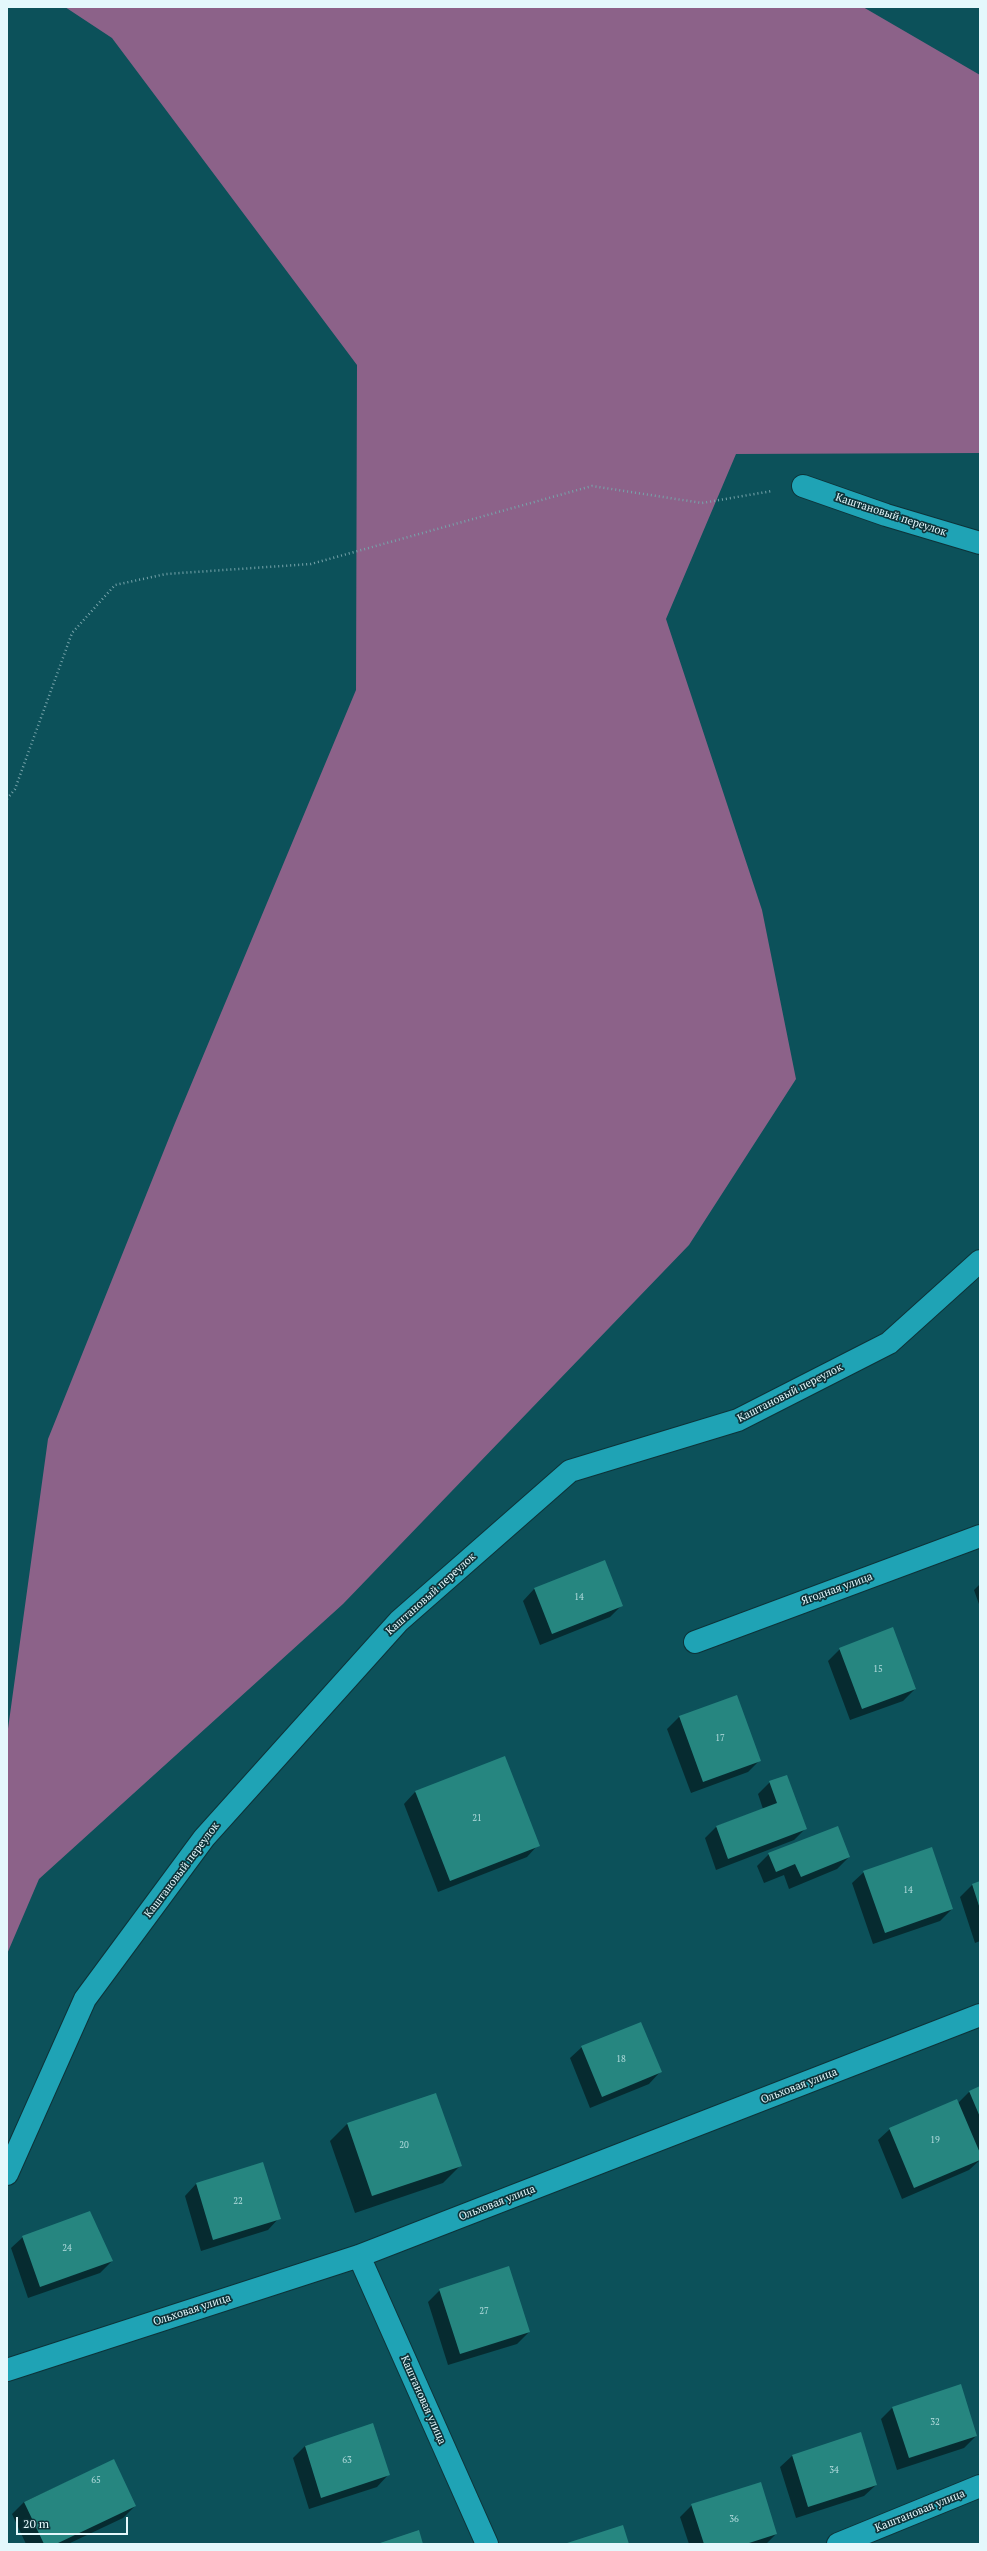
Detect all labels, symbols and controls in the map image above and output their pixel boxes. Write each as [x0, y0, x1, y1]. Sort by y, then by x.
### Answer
street label: Каштановый переулок [834, 491, 948, 539]
street label: Каштановый переулок [735, 1361, 845, 1425]
street label: Каштановый переулок [383, 1550, 479, 1638]
street label: Ягодная улица [800, 1570, 874, 1608]
house number: 14 [574, 1592, 584, 1602]
house number: 15 [873, 1664, 883, 1674]
house number: 17 [715, 1733, 725, 1743]
house number: 21 [472, 1813, 482, 1823]
street label: Каштановый переулок [142, 1820, 222, 1920]
house number: 14 [903, 1885, 913, 1895]
house number: 18 [616, 2054, 626, 2064]
street label: Ольховая улица [759, 2065, 839, 2107]
house number: 19 [930, 2135, 940, 2145]
house number: 20 [399, 2140, 409, 2150]
street label: Ольховая улица [457, 2182, 537, 2224]
house number: 22 [233, 2196, 243, 2206]
house number: 24 [62, 2243, 72, 2253]
street label: Ольховая улица [152, 2291, 232, 2329]
house number: 27 [479, 2306, 489, 2316]
street label: Каштановая улица [397, 2354, 449, 2446]
house number: 32 [930, 2417, 940, 2427]
house number: 63 [342, 2455, 352, 2465]
house number: 34 [829, 2465, 839, 2475]
house number: 65 [91, 2475, 101, 2485]
street label: Каштановая улица [873, 2487, 967, 2535]
scale bar [18, 2509, 130, 2535]
house number: 36 [729, 2514, 739, 2524]
text: 20 m [23, 2516, 49, 2531]

